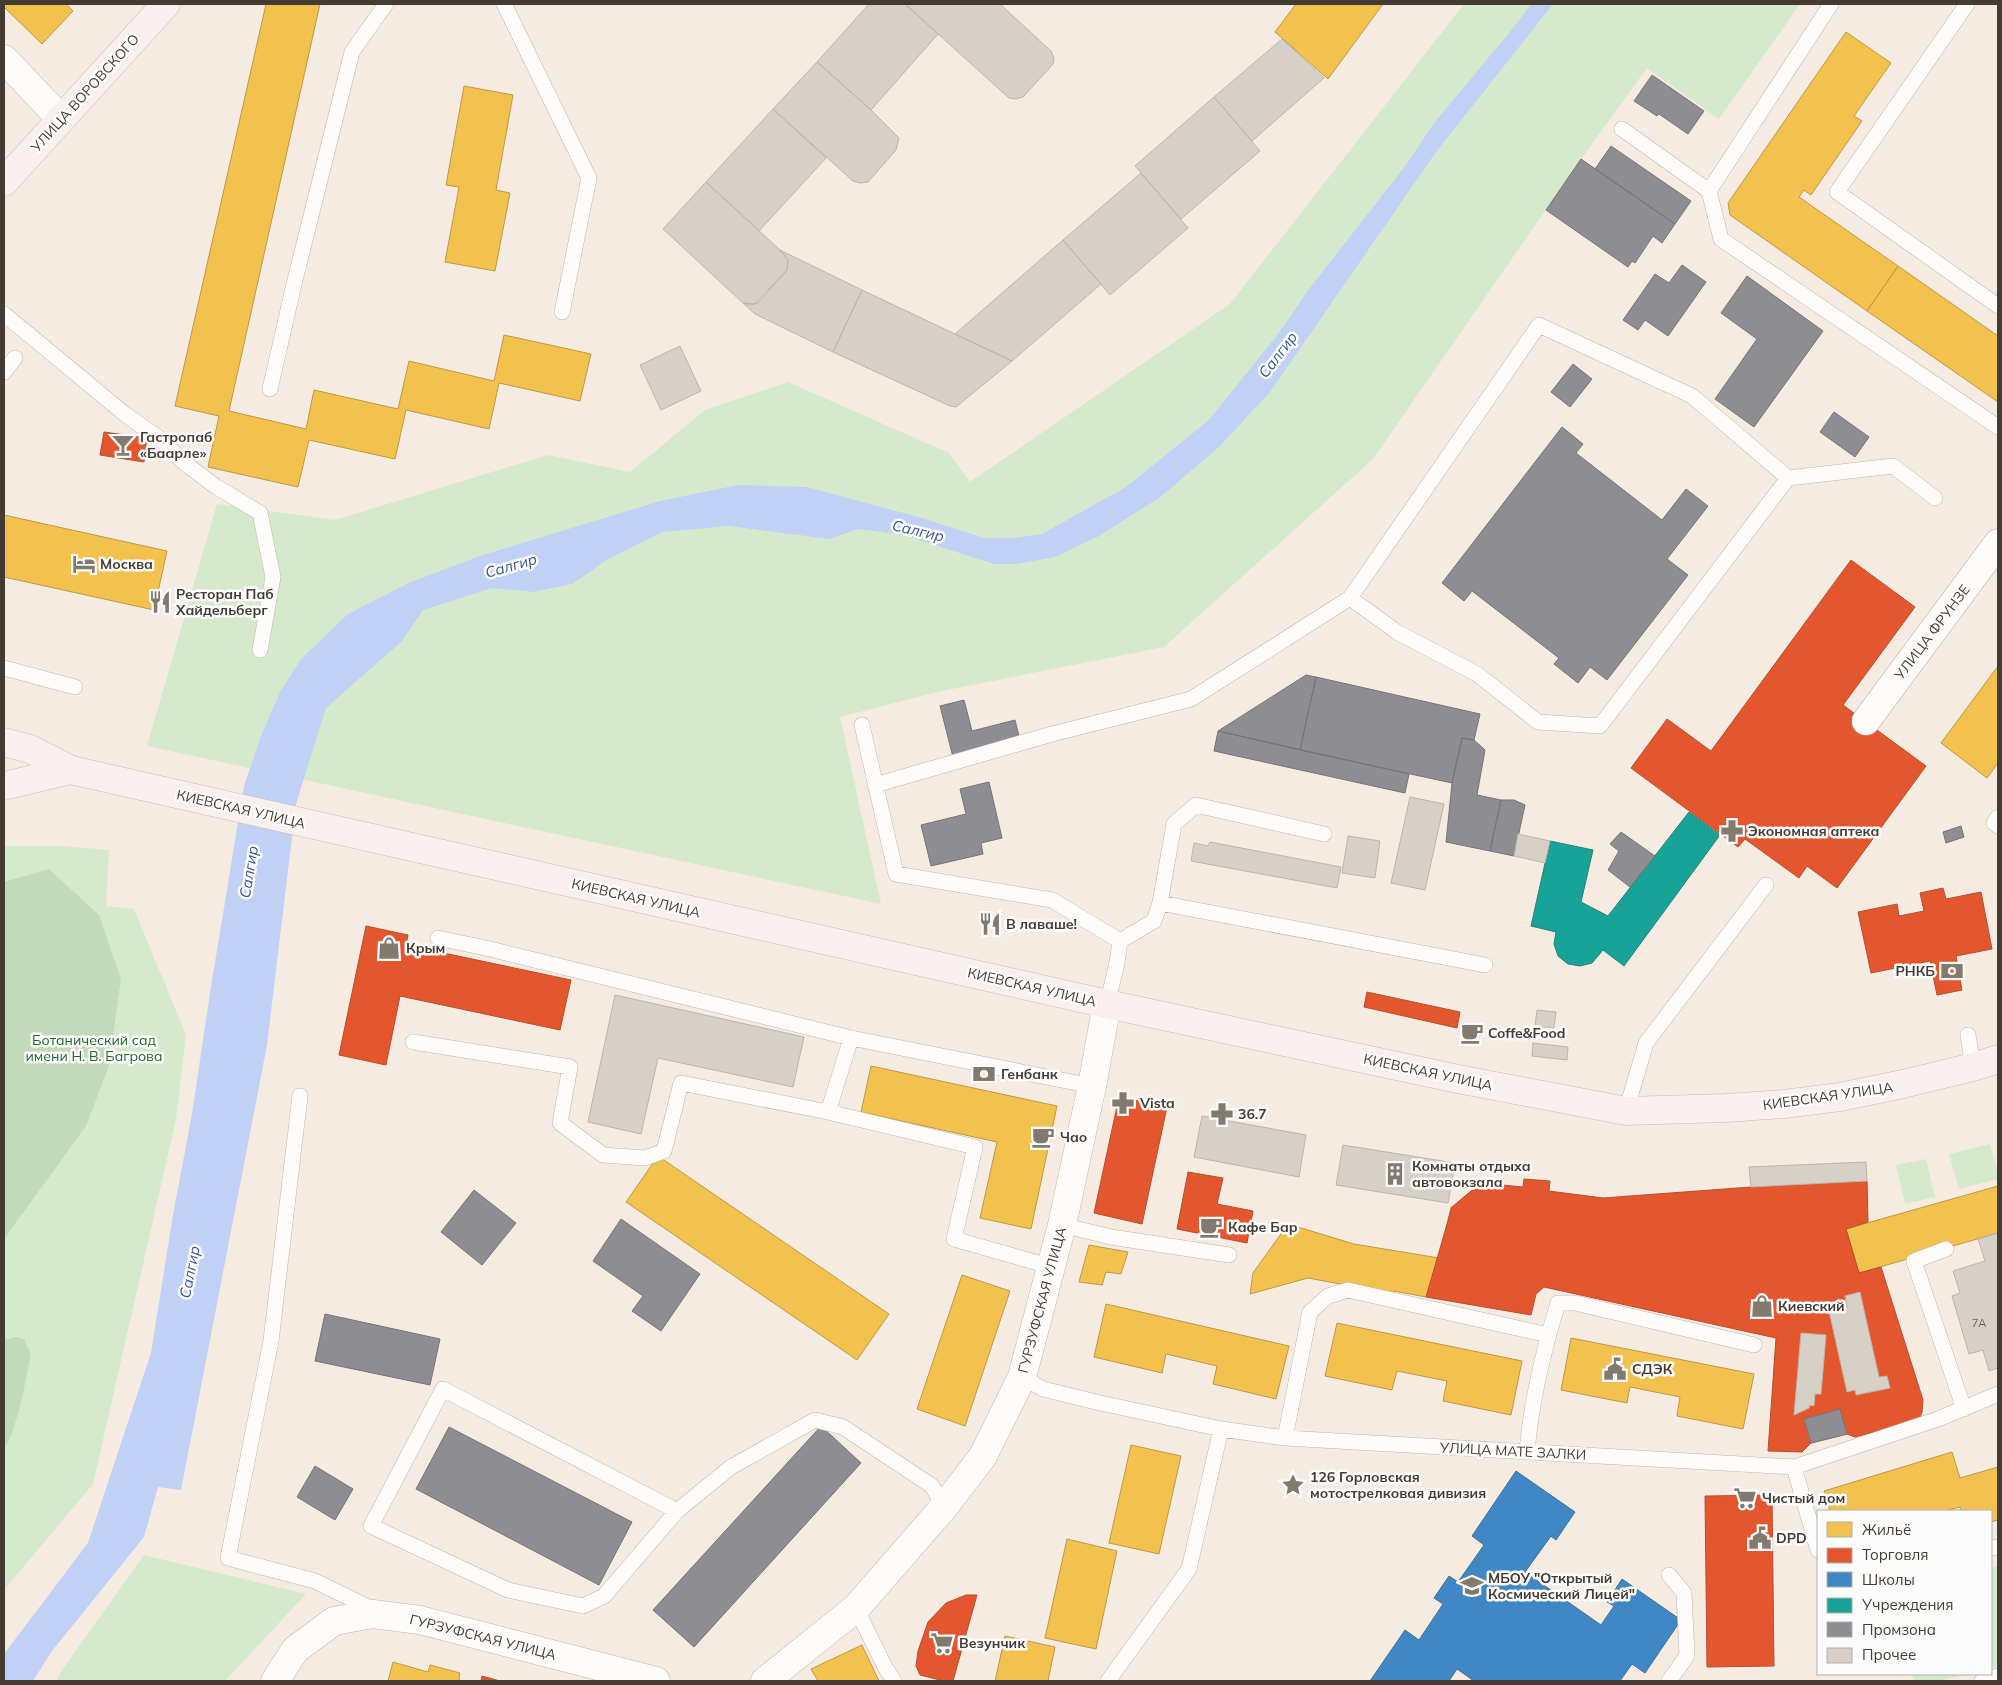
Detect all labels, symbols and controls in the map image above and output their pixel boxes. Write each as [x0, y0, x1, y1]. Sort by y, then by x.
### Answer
street label: УЛИЦА ВОРОВСКОГО [26, 30, 143, 157]
water label: Салгир [1254, 328, 1301, 382]
place label: Гастропаб «Баарле» [140, 428, 213, 462]
bar icon: Гастропаб «Баарле» [110, 432, 136, 458]
water label: Салгир [890, 515, 946, 546]
water label: Салгир [483, 549, 539, 582]
hotel icon: Москва [71, 551, 97, 577]
place label: Москва [100, 555, 153, 573]
street label: УЛИЦА ФРУНЗЕ [1890, 581, 1974, 684]
place label: Ресторан Паб Хайдельберг [175, 585, 274, 619]
restaurant icon: Ресторан Паб Хайдельберг [147, 589, 173, 615]
street label: КИЕВСКАЯ УЛИЦА [175, 785, 308, 833]
pharmacy icon: Экономная аптека [1719, 818, 1745, 844]
place label: Экономная аптека [1748, 822, 1879, 840]
water label: Салгир [235, 844, 262, 899]
street label: КИЕВСКАЯ УЛИЦА [570, 874, 703, 922]
restaurant icon: В лаваше! [977, 911, 1003, 937]
place label: В лаваше! [1006, 915, 1077, 933]
shop icon: Крым [376, 935, 402, 961]
place label: Крым [406, 939, 445, 957]
bank icon: РНКБ [1939, 958, 1965, 984]
place label: РНКБ [1896, 962, 1935, 980]
street label: КИЕВСКАЯ УЛИЦА [966, 963, 1099, 1011]
cafe icon: Coffe&Food [1459, 1020, 1485, 1046]
place label: Coffe&Food [1488, 1024, 1565, 1042]
park label: Ботанический сад имени Н. В. Багрова [26, 1031, 162, 1065]
street label: КИЕВСКАЯ УЛИЦА [1362, 1050, 1495, 1095]
bank icon: Генбанк [971, 1061, 997, 1087]
place label: Генбанк [1001, 1065, 1059, 1083]
street label: КИЕВСКАЯ УЛИЦА [1762, 1078, 1895, 1114]
pharmacy icon: Vista [1110, 1090, 1136, 1116]
place label: Vista [1139, 1094, 1175, 1112]
pharmacy icon: 36.7 [1209, 1101, 1235, 1127]
place label: 36.7 [1238, 1105, 1267, 1123]
cafe icon: Чао [1030, 1124, 1056, 1150]
place label: Чао [1060, 1128, 1087, 1146]
place label: Комнаты отдыха автовокзала [1412, 1157, 1531, 1191]
building icon: Комнаты отдыха автовокзала [1382, 1161, 1408, 1187]
cafe icon: Кафе Бар [1198, 1214, 1224, 1240]
place label: Кафе Бар [1228, 1218, 1298, 1236]
street label: ГУРЗУФСКАЯ УЛИЦА [1014, 1224, 1070, 1375]
water label: Салгир [175, 1244, 204, 1300]
shop icon: Киевский [1749, 1293, 1775, 1319]
place label: Киевский [1778, 1297, 1845, 1315]
house number: 7А [1972, 1316, 1986, 1330]
public building icon: СДЭК [1602, 1356, 1628, 1382]
place label: СДЭК [1632, 1360, 1673, 1378]
street label: УЛИЦА МАТЕ ЗАЛКИ [1438, 1438, 1587, 1464]
place label: 126 Горловская мотострелковая дивизия [1310, 1468, 1486, 1502]
place icon: 126 Горловская мотострелковая дивизия [1280, 1472, 1306, 1498]
supermarket icon: Чистый дом [1732, 1485, 1758, 1511]
place label: Чистый дом [1762, 1489, 1845, 1507]
legend [1817, 1510, 1992, 1675]
text: Жильё [1862, 1520, 1911, 1539]
public building icon: DPD [1747, 1525, 1773, 1551]
place label: DPD [1776, 1529, 1807, 1547]
text: Торговля [1862, 1545, 1929, 1564]
place label: МБОУ "Открытый Космический Лицей" [1488, 1569, 1635, 1603]
text: Школы [1862, 1570, 1915, 1589]
school or university icon: МБОУ "Открытый Космический Лицей" [1459, 1573, 1485, 1599]
text: Учреждения [1861, 1595, 1954, 1614]
street label: ГУРЗУФСКАЯ УЛИЦА [408, 1610, 559, 1664]
text: Промзона [1862, 1620, 1936, 1639]
supermarket icon: Везунчик [929, 1630, 955, 1656]
place label: Везунчик [959, 1634, 1026, 1652]
text: Прочее [1862, 1645, 1916, 1664]

